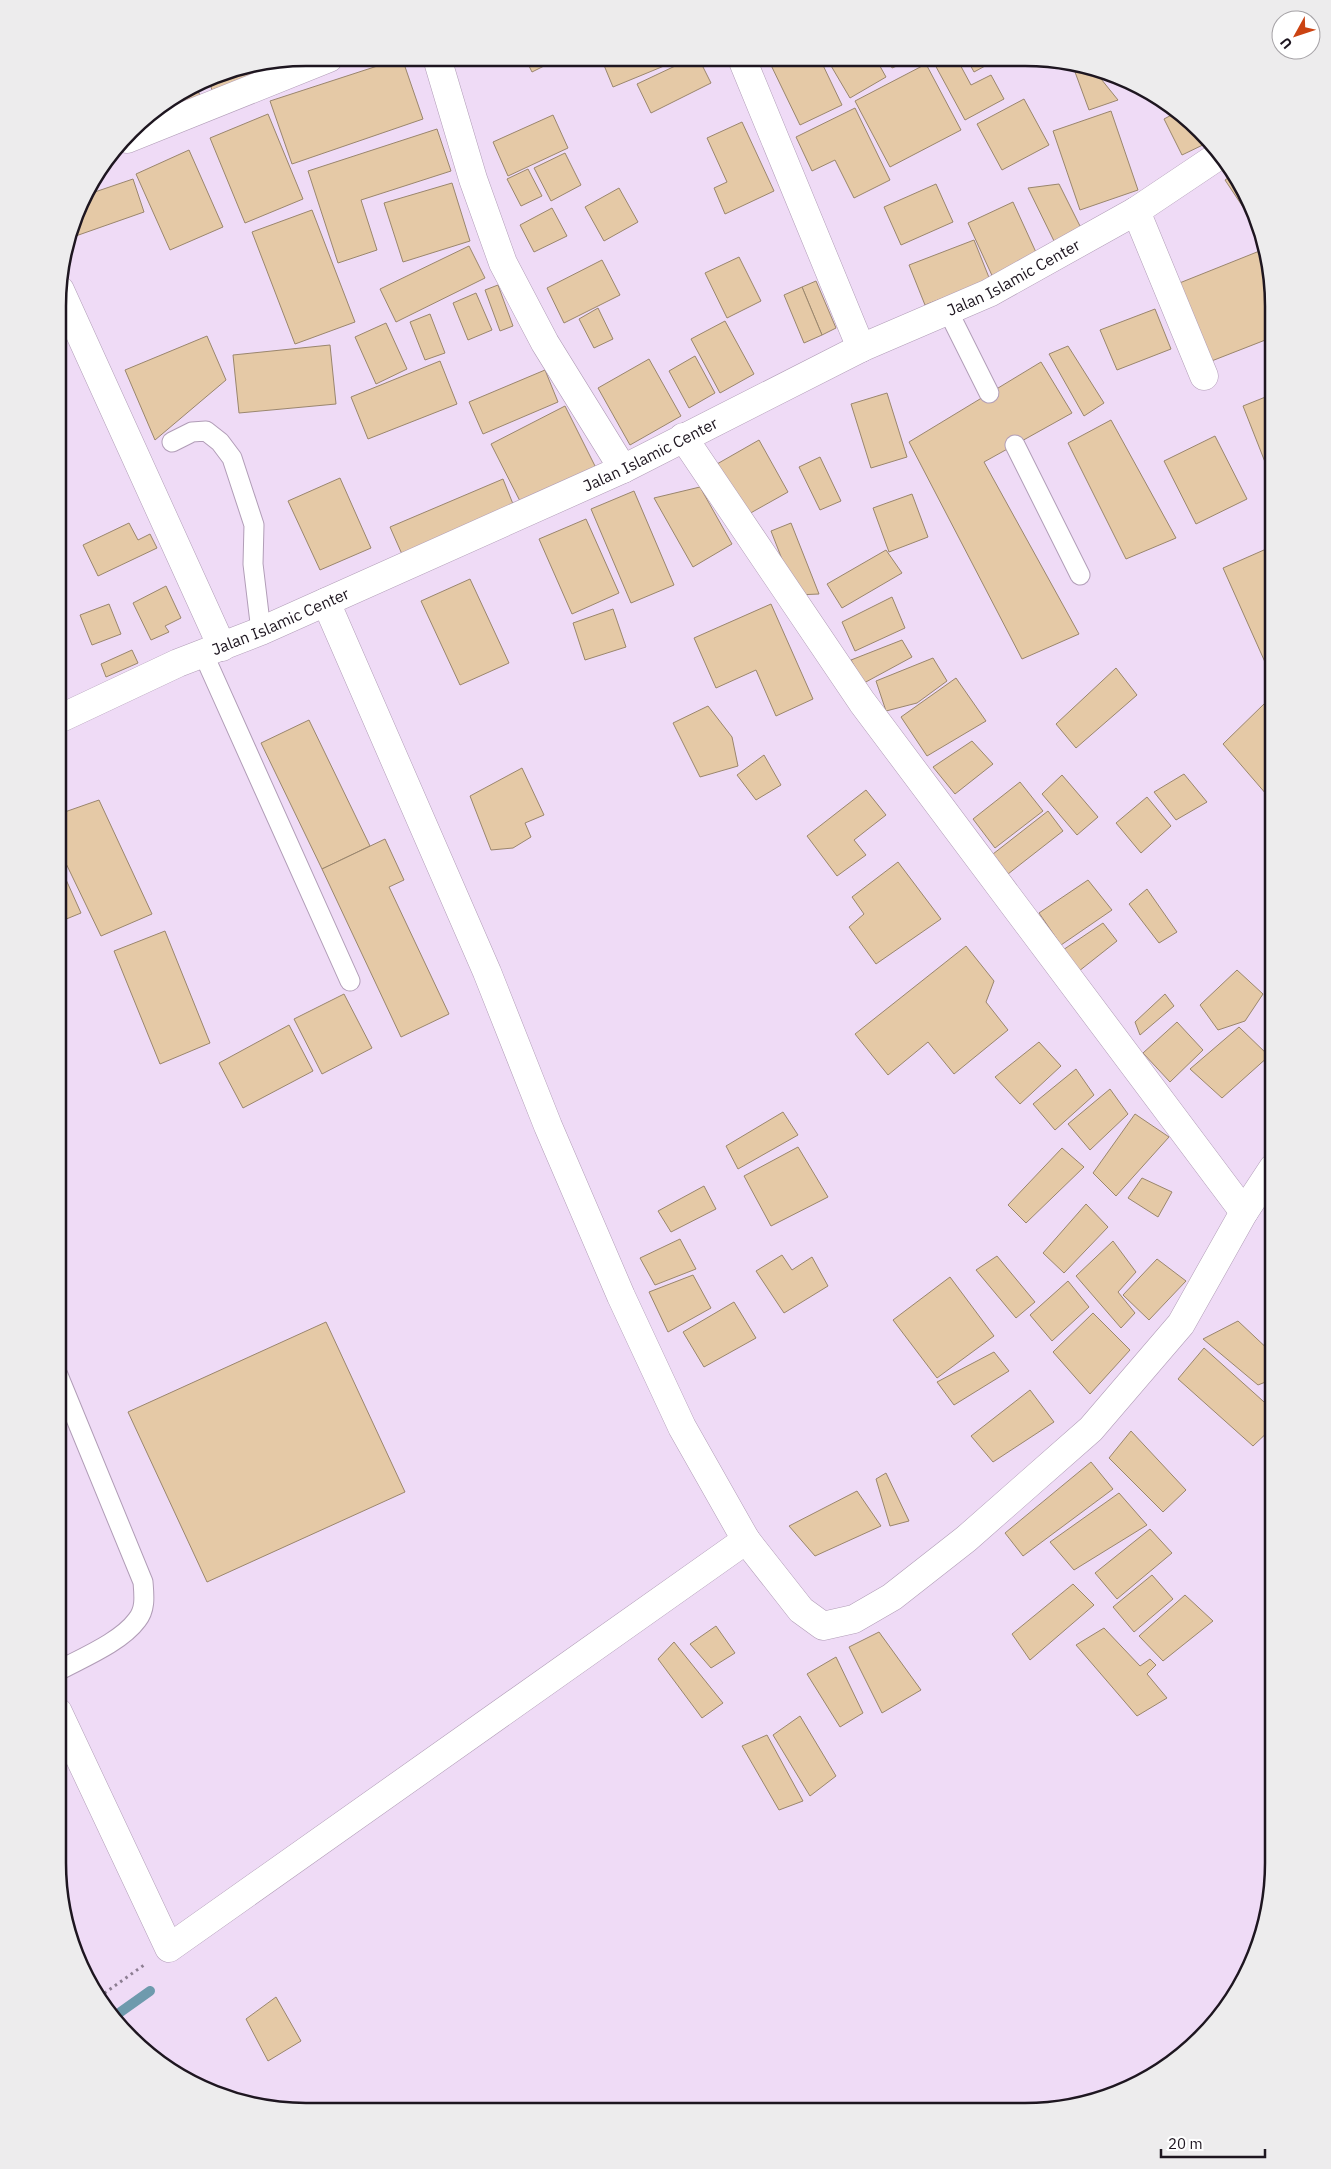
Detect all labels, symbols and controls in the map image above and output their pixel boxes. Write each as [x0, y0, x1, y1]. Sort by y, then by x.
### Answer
north arrow [1271, 10, 1321, 60]
text: U [1276, 34, 1296, 53]
street label: Jalan Islamic Center [944, 234, 1083, 320]
street label: Jalan Islamic Center [580, 413, 721, 496]
street label: Jalan Islamic Center [209, 583, 352, 659]
scale bar [1161, 2126, 1265, 2158]
text: 20 m [1168, 2134, 1203, 2153]

